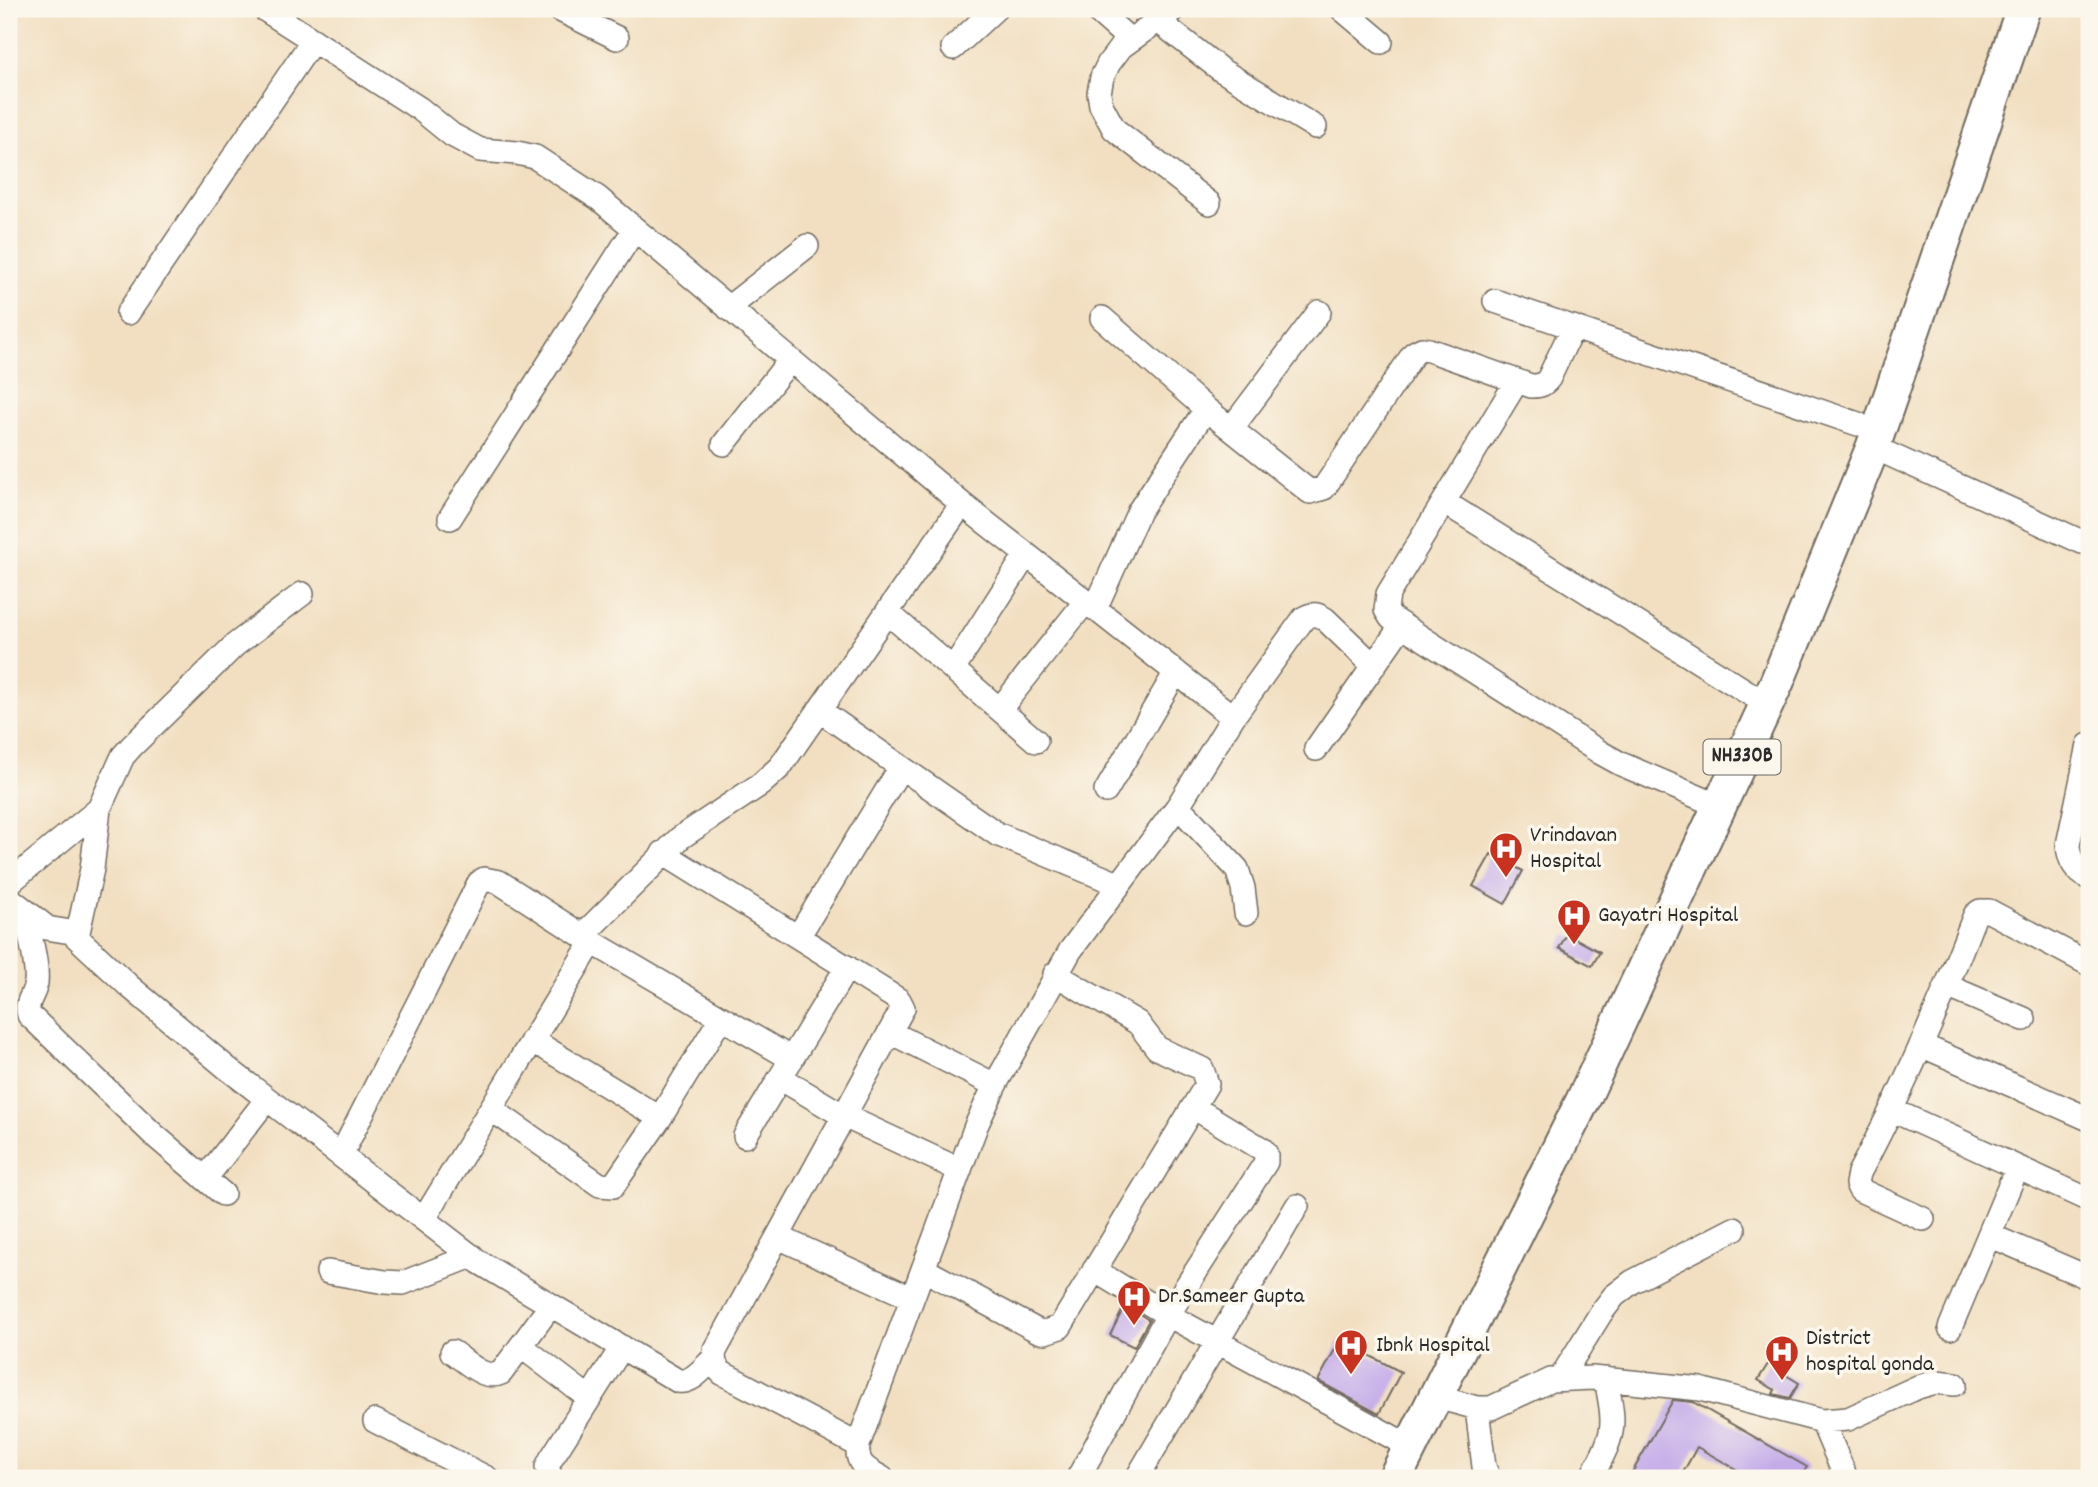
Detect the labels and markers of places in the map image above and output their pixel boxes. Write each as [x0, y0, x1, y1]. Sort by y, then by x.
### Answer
place label: Vrindavan Hospital [1530, 820, 1617, 879]
hospital icon: Vrindavan Hospital [1487, 830, 1525, 879]
hospital icon: Gayatri Hospital [1555, 897, 1593, 946]
place label: Gayatri Hospital [1598, 900, 1739, 933]
hospital icon: Dr.Sameer Gupta [1115, 1278, 1153, 1327]
place label: Dr.Sameer Gupta [1158, 1281, 1306, 1314]
place label: District hospital gonda [1806, 1323, 1935, 1382]
hospital icon: Ibnk Hospital [1332, 1327, 1370, 1376]
place label: Ibnk Hospital [1376, 1330, 1490, 1363]
hospital icon: District hospital gonda [1763, 1333, 1801, 1382]

